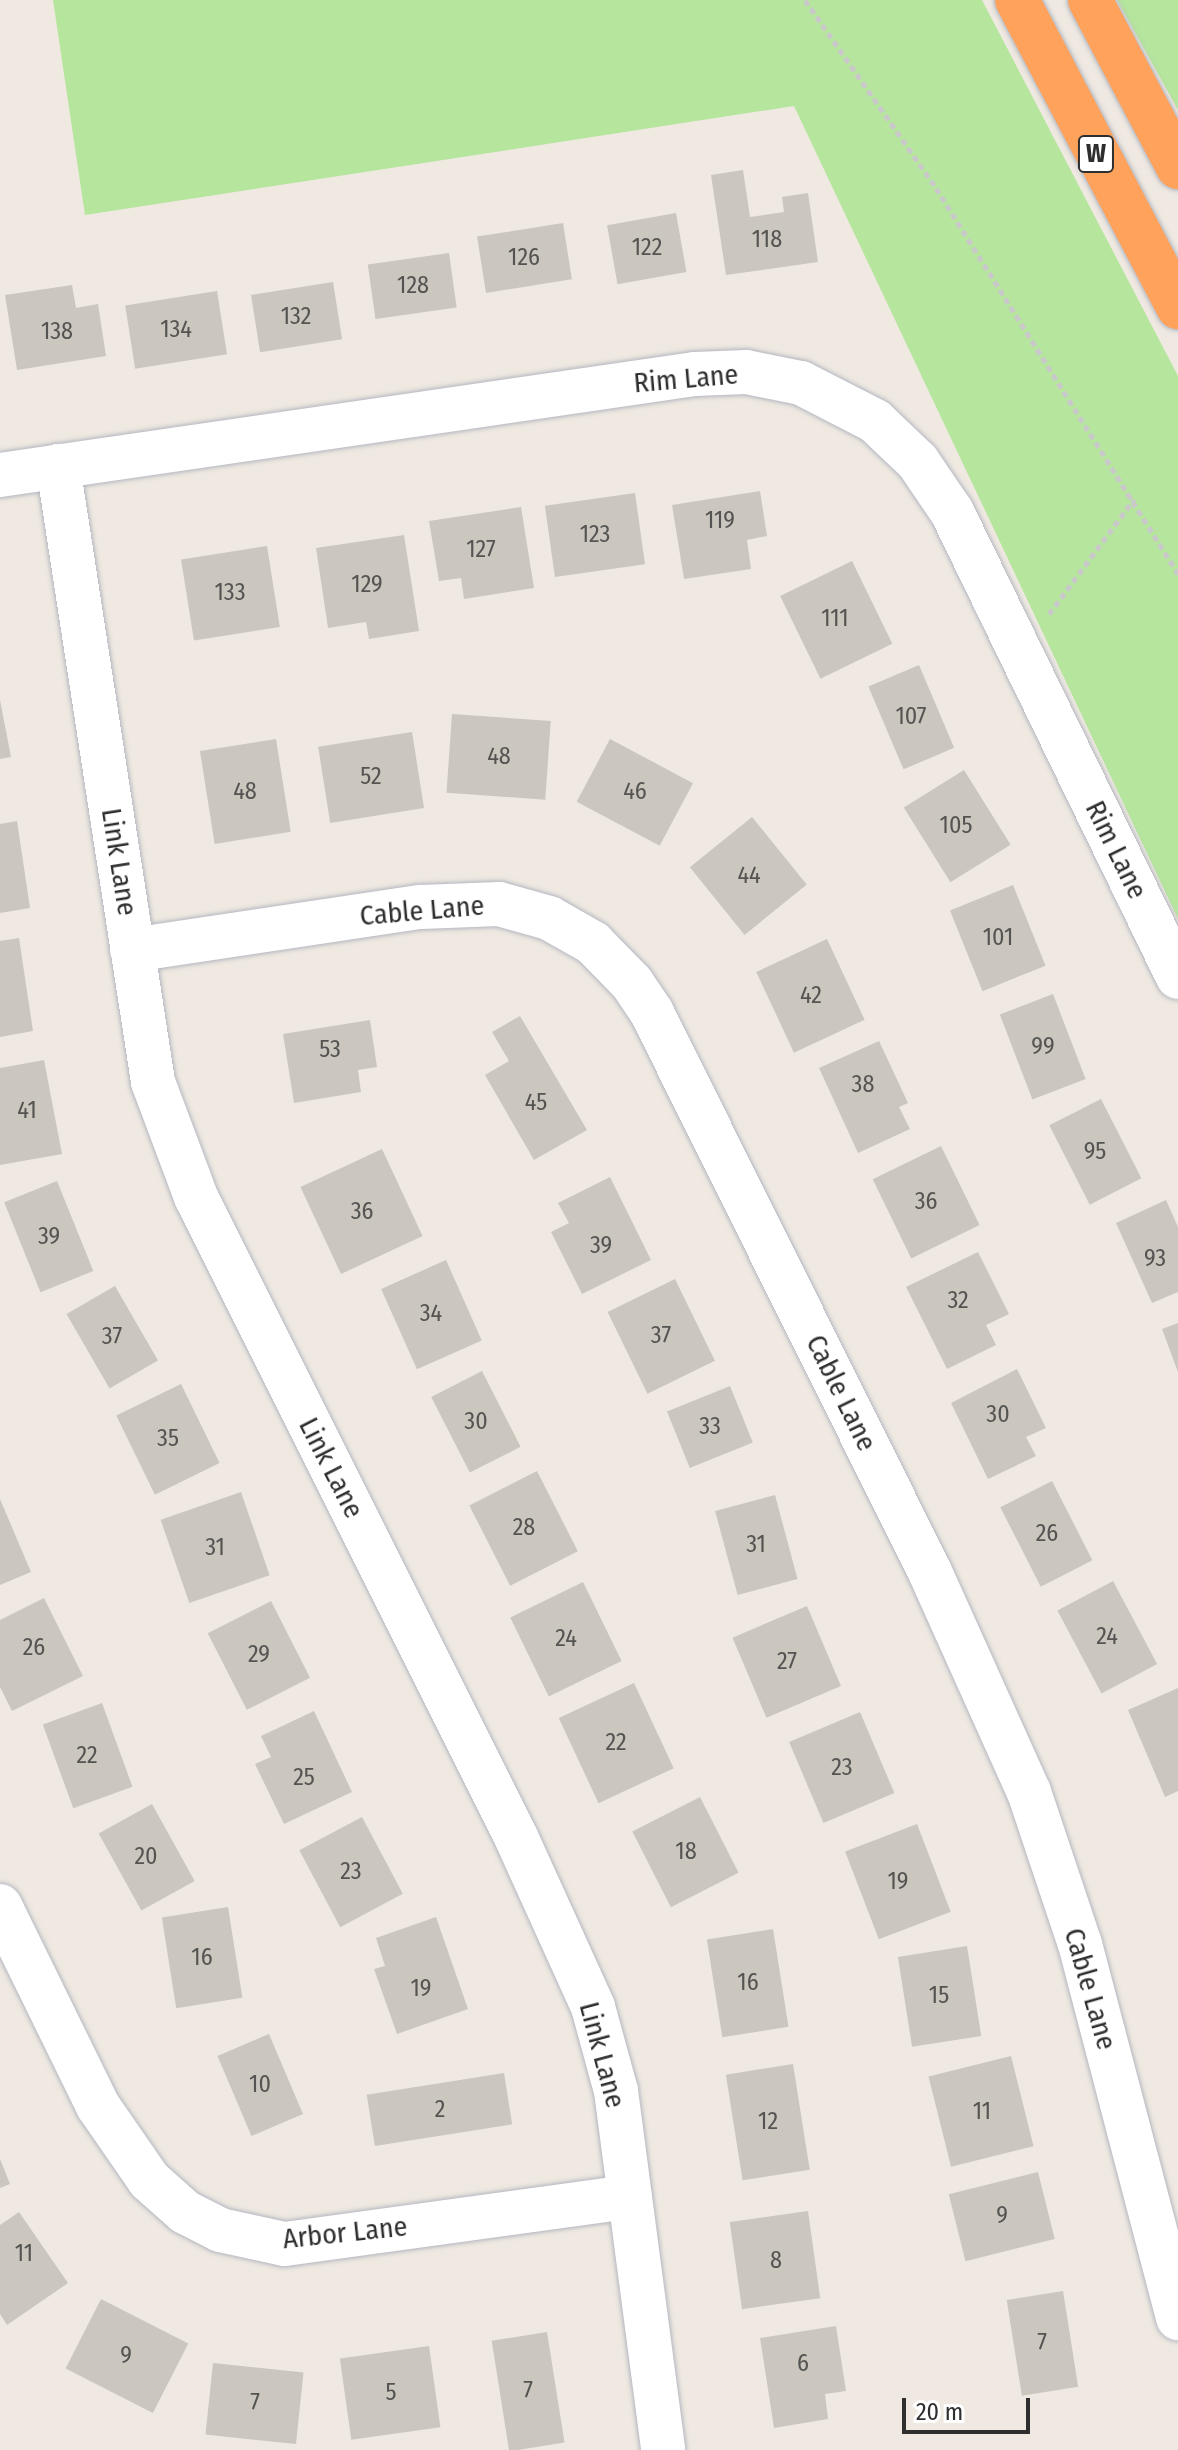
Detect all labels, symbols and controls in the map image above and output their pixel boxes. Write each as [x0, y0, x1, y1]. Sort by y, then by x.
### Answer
road number: W [1076, 132, 1116, 176]
house number: 118 [752, 226, 782, 254]
house number: 122 [632, 234, 662, 262]
house number: 126 [508, 244, 540, 272]
house number: 128 [397, 272, 429, 300]
house number: 132 [281, 303, 311, 331]
house number: 134 [160, 316, 192, 344]
house number: 138 [41, 318, 73, 346]
street label: Rim Lane [632, 358, 740, 400]
house number: 119 [705, 507, 735, 535]
house number: 123 [580, 521, 610, 549]
house number: 127 [466, 536, 496, 564]
house number: 129 [351, 571, 383, 599]
house number: 133 [214, 579, 246, 607]
house number: 111 [821, 605, 849, 633]
house number: 107 [895, 703, 927, 731]
house number: 48 [487, 743, 511, 771]
house number: 52 [360, 763, 382, 791]
house number: 48 [233, 778, 257, 806]
house number: 46 [623, 778, 647, 806]
street label: Rim Lane [1078, 795, 1154, 905]
street label: Link Lane [94, 806, 144, 918]
house number: 105 [940, 812, 972, 840]
house number: 44 [737, 862, 761, 890]
street label: Cable Lane [358, 889, 486, 933]
house number: 101 [983, 924, 1013, 952]
house number: 42 [800, 982, 822, 1010]
house number: 99 [1031, 1033, 1055, 1061]
house number: 53 [319, 1036, 341, 1064]
house number: 38 [852, 1071, 874, 1099]
house number: 45 [525, 1089, 547, 1117]
house number: 41 [17, 1097, 37, 1125]
house number: 95 [1084, 1138, 1106, 1166]
house number: 36 [915, 1188, 937, 1216]
house number: 36 [351, 1198, 373, 1226]
house number: 39 [38, 1223, 60, 1251]
house number: 39 [590, 1232, 612, 1260]
house number: 93 [1144, 1245, 1166, 1273]
house number: 32 [947, 1287, 969, 1315]
house number: 34 [420, 1300, 442, 1328]
house number: 37 [651, 1322, 671, 1350]
house number: 37 [102, 1323, 122, 1351]
street label: Cable Lane [799, 1330, 883, 1456]
house number: 30 [986, 1401, 1010, 1429]
house number: 30 [464, 1408, 488, 1436]
street label: Link Lane [291, 1412, 371, 1524]
house number: 33 [699, 1413, 721, 1441]
house number: 35 [157, 1425, 179, 1453]
house number: 28 [513, 1514, 535, 1542]
house number: 26 [1036, 1520, 1058, 1548]
house number: 31 [746, 1531, 766, 1559]
house number: 31 [205, 1534, 225, 1562]
house number: 24 [1096, 1623, 1118, 1651]
house number: 24 [555, 1625, 577, 1653]
house number: 26 [23, 1634, 45, 1662]
house number: 29 [248, 1641, 270, 1669]
house number: 27 [777, 1648, 797, 1676]
house number: 22 [605, 1729, 627, 1757]
house number: 22 [76, 1742, 98, 1770]
house number: 23 [831, 1754, 853, 1782]
house number: 25 [293, 1764, 315, 1792]
house number: 18 [675, 1838, 697, 1866]
house number: 20 [134, 1843, 158, 1871]
house number: 23 [340, 1858, 362, 1886]
house number: 19 [887, 1868, 909, 1896]
street label: Cable Lane [1057, 1924, 1123, 2054]
house number: 16 [191, 1944, 213, 1972]
house number: 16 [737, 1969, 759, 1997]
house number: 19 [410, 1975, 432, 2003]
house number: 15 [929, 1982, 949, 2010]
street label: Link Lane [572, 1998, 632, 2112]
house number: 10 [249, 2071, 271, 2099]
house number: 2 [435, 2096, 445, 2124]
house number: 11 [973, 2098, 991, 2126]
house number: 12 [758, 2108, 778, 2136]
house number: 9 [996, 2202, 1008, 2230]
street label: Arbor Lane [281, 2210, 409, 2256]
house number: 11 [15, 2240, 33, 2268]
house number: 8 [770, 2247, 782, 2275]
house number: 7 [1037, 2329, 1047, 2357]
house number: 9 [120, 2342, 132, 2370]
house number: 6 [797, 2350, 809, 2378]
house number: 7 [523, 2377, 533, 2405]
house number: 5 [385, 2379, 397, 2407]
scale bar [906, 2382, 1034, 2432]
house number: 7 [250, 2389, 260, 2417]
text: 20 m [916, 2398, 963, 2426]

